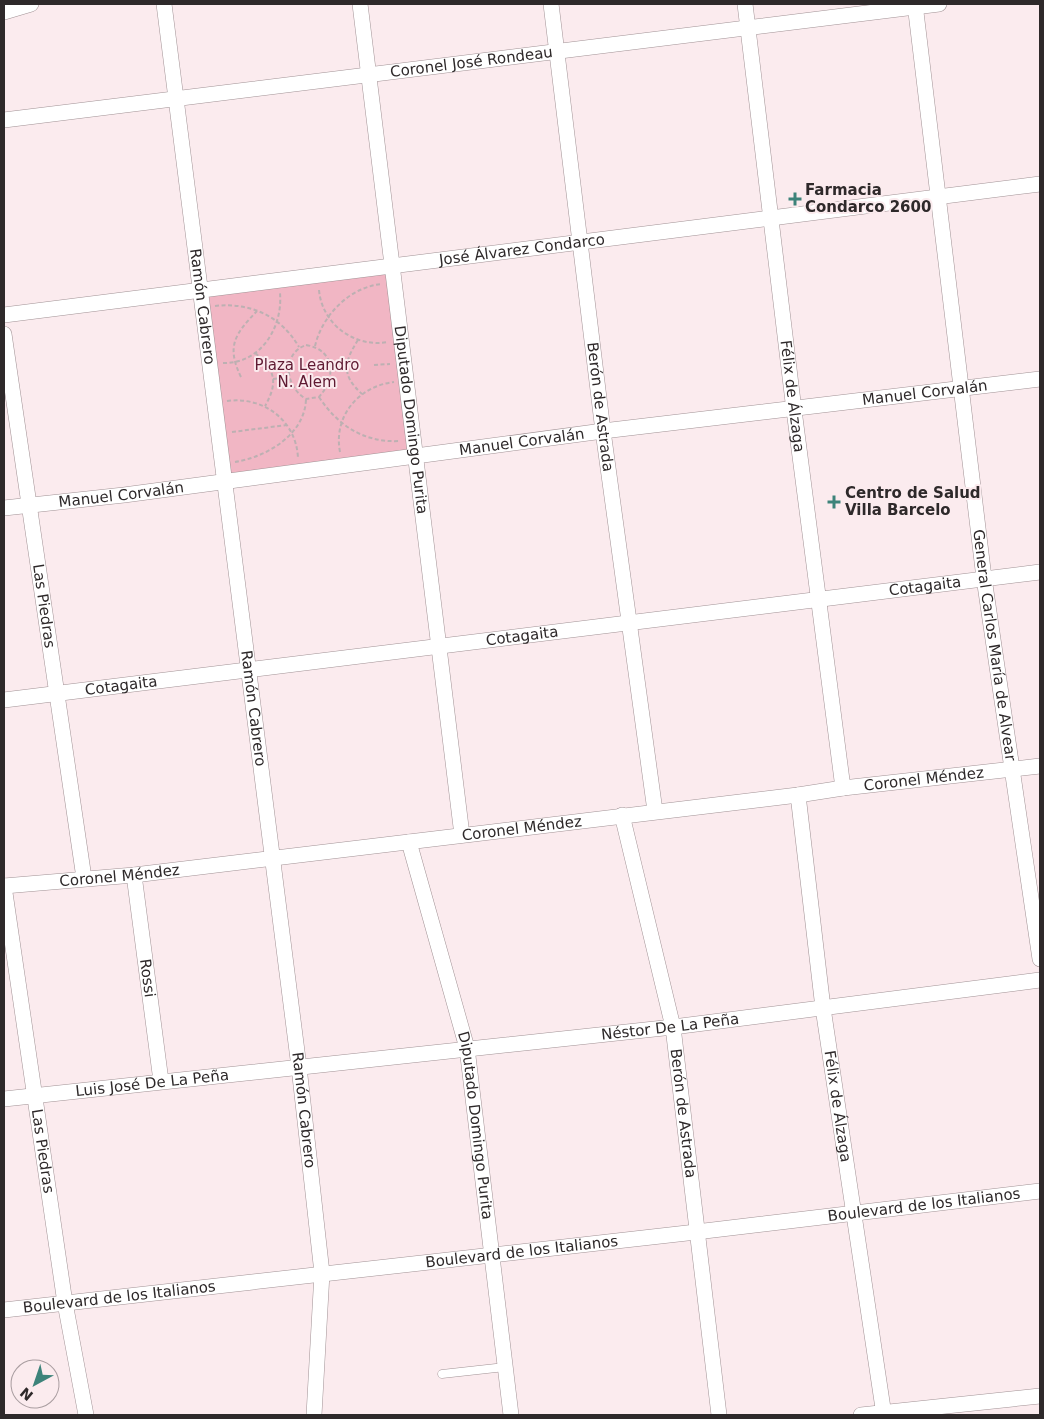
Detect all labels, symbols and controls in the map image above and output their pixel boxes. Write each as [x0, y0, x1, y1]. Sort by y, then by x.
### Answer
street label: Coronel José Rondeau [389, 43, 554, 81]
place label: Farmacia Condarco 2600 [805, 181, 931, 216]
marker: Farmacia Condarco 2600 [789, 193, 801, 205]
street label: José Álvarez Condarco [437, 230, 606, 269]
street label: Ramón Cabrero [186, 248, 219, 366]
street label: Diputado Domingo Purita [391, 325, 432, 515]
street label: Félix de Álzaga [777, 339, 808, 453]
street label: Berón de Astrada [583, 341, 617, 473]
park label: Plaza Leandro N. Alem [255, 356, 359, 391]
street label: Manuel Corvalán [861, 376, 988, 409]
street label: Manuel Corvalán [458, 425, 586, 459]
street label: Manuel Corvalán [58, 478, 185, 511]
place label: Centro de Salud Villa Barcelo [845, 484, 981, 519]
marker: Centro de Salud Villa Barcelo [827, 495, 841, 509]
street label: General Carlos María de Alvear [969, 528, 1020, 763]
street label: Las Piedras [29, 563, 59, 650]
street label: Cotagaita [888, 573, 962, 600]
street label: Cotagaita [485, 623, 559, 649]
street label: Ramón Cabrero [237, 649, 270, 767]
street label: Cotagaita [84, 672, 158, 699]
street label: Coronel Méndez [863, 763, 985, 795]
street label: Coronel Méndez [461, 812, 583, 844]
street label: Coronel Méndez [59, 861, 181, 890]
street label: Rossi [136, 958, 159, 999]
street label: Néstor De La Peña [600, 1010, 740, 1044]
street label: Diputado Domingo Purita [454, 1029, 497, 1221]
street label: Berón de Astrada [667, 1047, 700, 1179]
street label: Félix de Álzaga [820, 1049, 855, 1164]
street label: Ramón Cabrero [288, 1051, 319, 1169]
street label: Luis José De La Peña [74, 1066, 230, 1100]
street label: Las Piedras [28, 1108, 58, 1195]
street label: Boulevard de los Italianos [827, 1184, 1021, 1225]
street label: Boulevard de los Italianos [424, 1232, 619, 1271]
street label: Boulevard de los Italianos [22, 1277, 217, 1317]
north arrow [10, 1359, 60, 1409]
text: N [17, 1384, 36, 1404]

